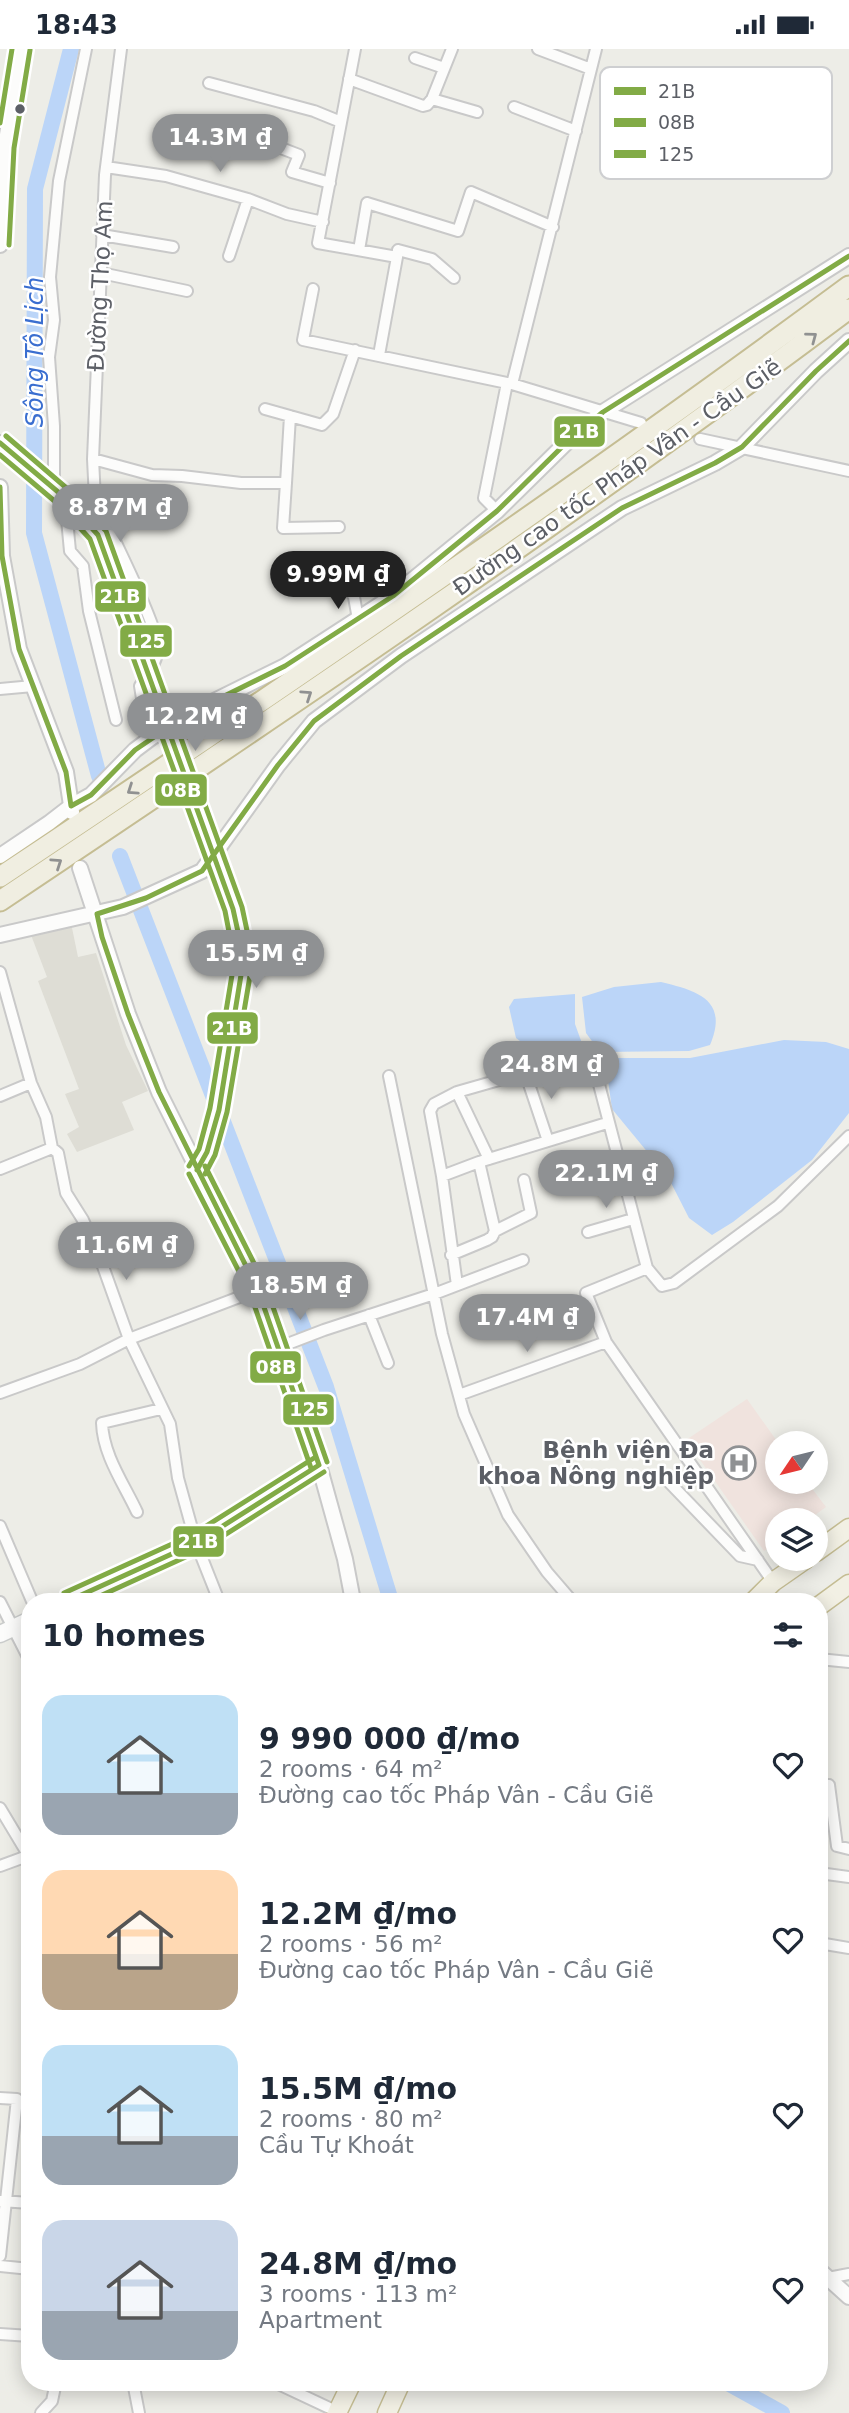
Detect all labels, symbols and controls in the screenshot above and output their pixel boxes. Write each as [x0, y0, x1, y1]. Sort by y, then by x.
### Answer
text: 18:43 [35, 10, 118, 40]
legend [600, 67, 832, 179]
text: 21B [658, 80, 695, 102]
unlabelled marker [13, 102, 27, 116]
text: 08B [658, 111, 695, 133]
pin: 14.3M ₫ [155, 115, 285, 174]
text: 14.3M ₫ [168, 124, 272, 150]
text: 125 [658, 143, 694, 165]
street label: Đường Thọ Am [83, 200, 117, 372]
water label: Sông Tô Lịch [21, 277, 49, 427]
one-way arrow [804, 332, 817, 345]
street label: Đường cao tốc Pháp Vân - Cầu Giẽ [448, 353, 786, 601]
line badge: 21B [553, 415, 606, 448]
text: 21B [559, 420, 599, 442]
pin: 8.87M ₫ [55, 484, 185, 544]
text: 8.87M ₫ [68, 494, 172, 520]
pin: 9.99M ₫ [273, 552, 403, 611]
text: 9.99M ₫ [286, 561, 390, 587]
line badge: 21B [94, 580, 147, 613]
text: 21B [100, 585, 140, 607]
line badge: 125 [119, 624, 173, 658]
text: 125 [126, 630, 166, 652]
one-way arrow [299, 691, 312, 703]
pin: 12.2M ₫ [130, 693, 260, 753]
text: 12.2M ₫ [143, 703, 247, 729]
line badge: 08B [154, 773, 208, 807]
text: 08B [161, 779, 201, 801]
one-way arrow [126, 781, 139, 794]
one-way arrow [49, 859, 62, 871]
pin: 15.5M ₫ [191, 930, 321, 990]
text: 15.5M ₫ [204, 940, 308, 966]
line badge: 21B [206, 1011, 259, 1045]
text: 21B [212, 1017, 252, 1039]
pin: 24.8M ₫ [486, 1041, 616, 1101]
text: 24.8M ₫ [499, 1051, 603, 1077]
pin: 22.1M ₫ [541, 1151, 671, 1210]
text: 22.1M ₫ [554, 1160, 658, 1186]
pin: 11.6M ₫ [61, 1223, 191, 1282]
text: 11.6M ₫ [74, 1232, 178, 1258]
pin: 18.5M ₫ [235, 1263, 365, 1322]
text: 18.5M ₫ [248, 1272, 352, 1298]
pin: 17.4M ₫ [462, 1295, 592, 1354]
text: 17.4M ₫ [475, 1304, 579, 1330]
line badge: 08B [249, 1350, 302, 1384]
text: 08B [256, 1356, 296, 1378]
line badge: 125 [282, 1393, 335, 1426]
text: 125 [289, 1398, 329, 1420]
north arrow [765, 1431, 828, 1495]
map controls [765, 1431, 828, 1571]
place label: Bệnh viện Đa khoa Nông nghiệp [478, 1437, 714, 1489]
hospital icon: Bệnh viện Đa khoa Nông nghiệp [720, 1444, 758, 1482]
button: layers [765, 1508, 828, 1571]
line badge: 21B [172, 1525, 225, 1558]
text: 21B [178, 1530, 218, 1552]
icon: filters [769, 1616, 807, 1654]
text: 10 homes [42, 1618, 206, 1653]
text: 9 990 000 ₫/mo [259, 1721, 520, 1756]
icon: home [98, 1723, 182, 1807]
icon: heart [769, 1746, 807, 1784]
text: 2 rooms · 64 m² [259, 1756, 443, 1782]
text: Đường cao tốc Pháp Vân - Cầu Giẽ [259, 1782, 654, 1808]
text: 12.2M ₫/mo [259, 1896, 457, 1931]
icon: home [98, 1898, 182, 1982]
icon: heart [769, 1921, 807, 1959]
text: 2 rooms · 56 m² [259, 1931, 443, 1957]
text: Đường cao tốc Pháp Vân - Cầu Giẽ [259, 1957, 654, 1983]
text: 15.5M ₫/mo [259, 2071, 457, 2106]
icon: home [98, 2073, 182, 2157]
icon: heart [769, 2096, 807, 2134]
text: 2 rooms · 80 m² [259, 2106, 443, 2132]
text: Cầu Tự Khoát [259, 2132, 414, 2158]
text: 24.8M ₫/mo [259, 2246, 457, 2281]
icon: home [98, 2248, 182, 2332]
icon: heart [769, 2271, 807, 2309]
text: 3 rooms · 113 m² [259, 2281, 457, 2307]
text: Apartment [259, 2307, 382, 2333]

